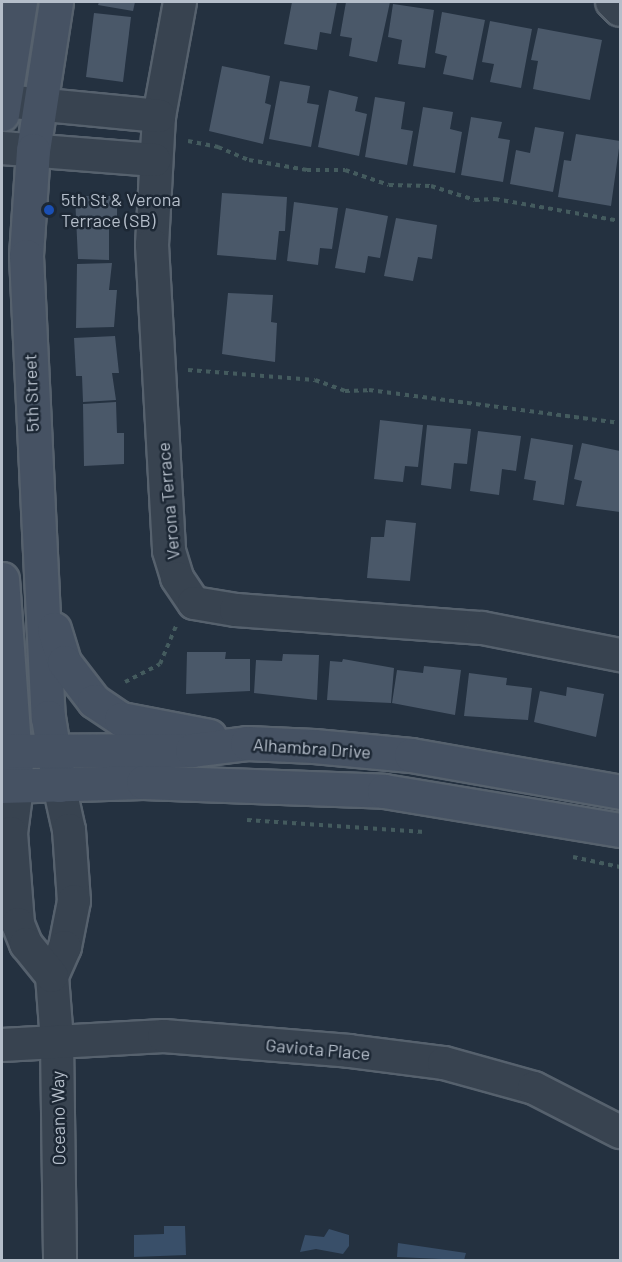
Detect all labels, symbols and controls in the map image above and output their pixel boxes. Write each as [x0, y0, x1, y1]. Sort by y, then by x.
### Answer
place label: 5th St & Verona Terrace (SB) [61, 189, 181, 232]
marker: 5th St & Verona Terrace (SB) [42, 203, 56, 217]
street label: 5th Street [19, 354, 43, 432]
street label: Verona Terrace [152, 441, 184, 561]
street label: Alhambra Drive [252, 733, 372, 763]
street label: Gaviota Place [265, 1034, 371, 1064]
street label: Oceano Way [46, 1071, 70, 1165]

